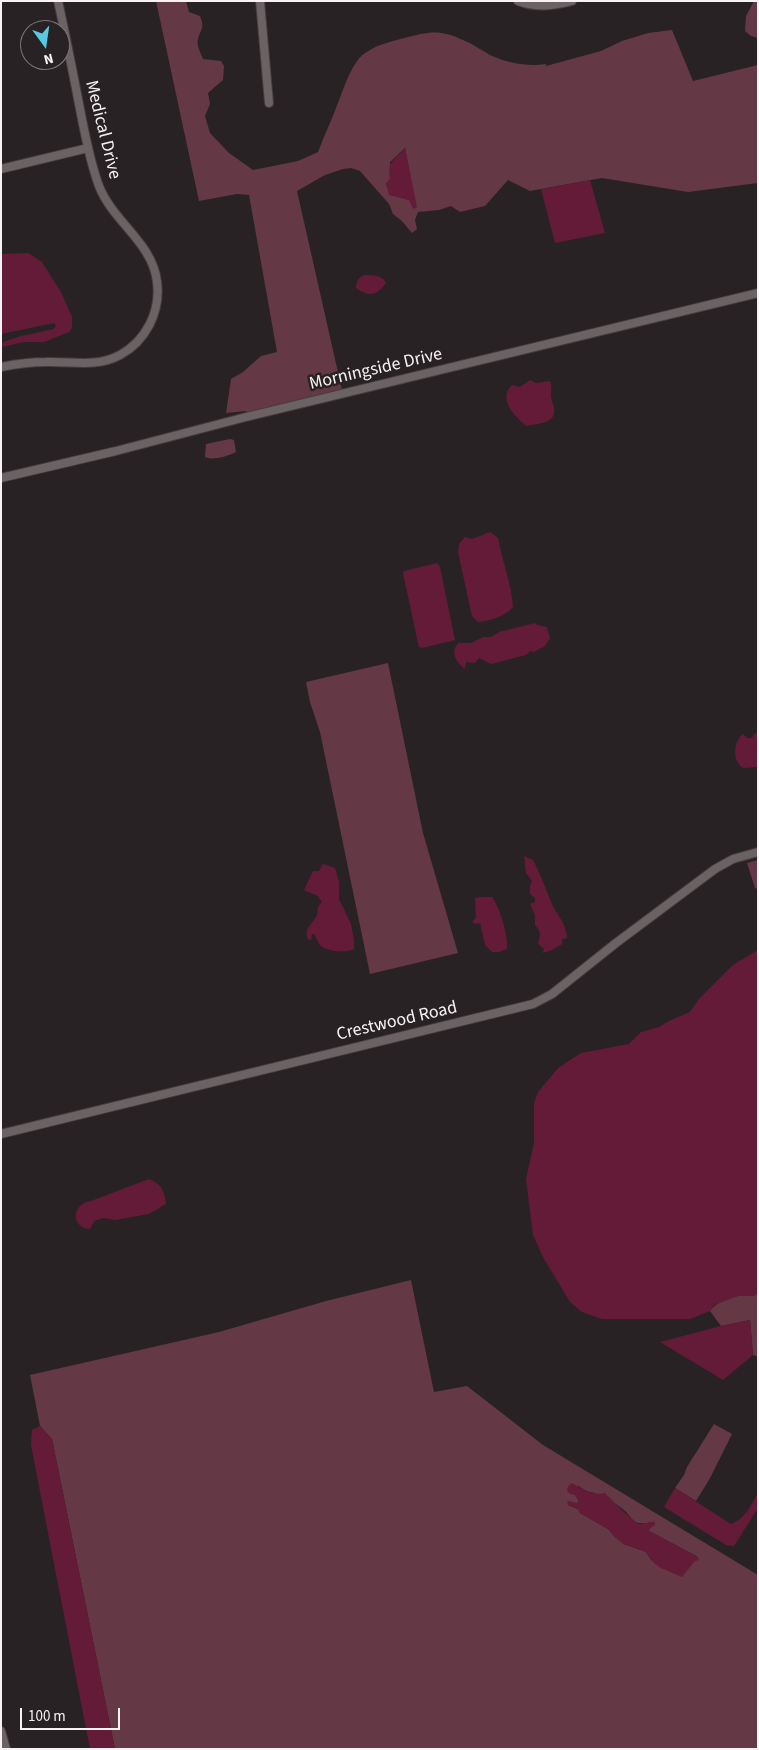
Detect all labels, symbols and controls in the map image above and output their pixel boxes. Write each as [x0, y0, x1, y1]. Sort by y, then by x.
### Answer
north arrow [20, 20, 70, 70]
text: N [41, 48, 55, 69]
street label: Medical Drive [79, 79, 125, 181]
street label: Morningside Drive [307, 344, 445, 396]
street label: Crestwood Road [335, 998, 459, 1046]
scale bar [22, 1698, 122, 1730]
text: 100 m [28, 1706, 66, 1727]

